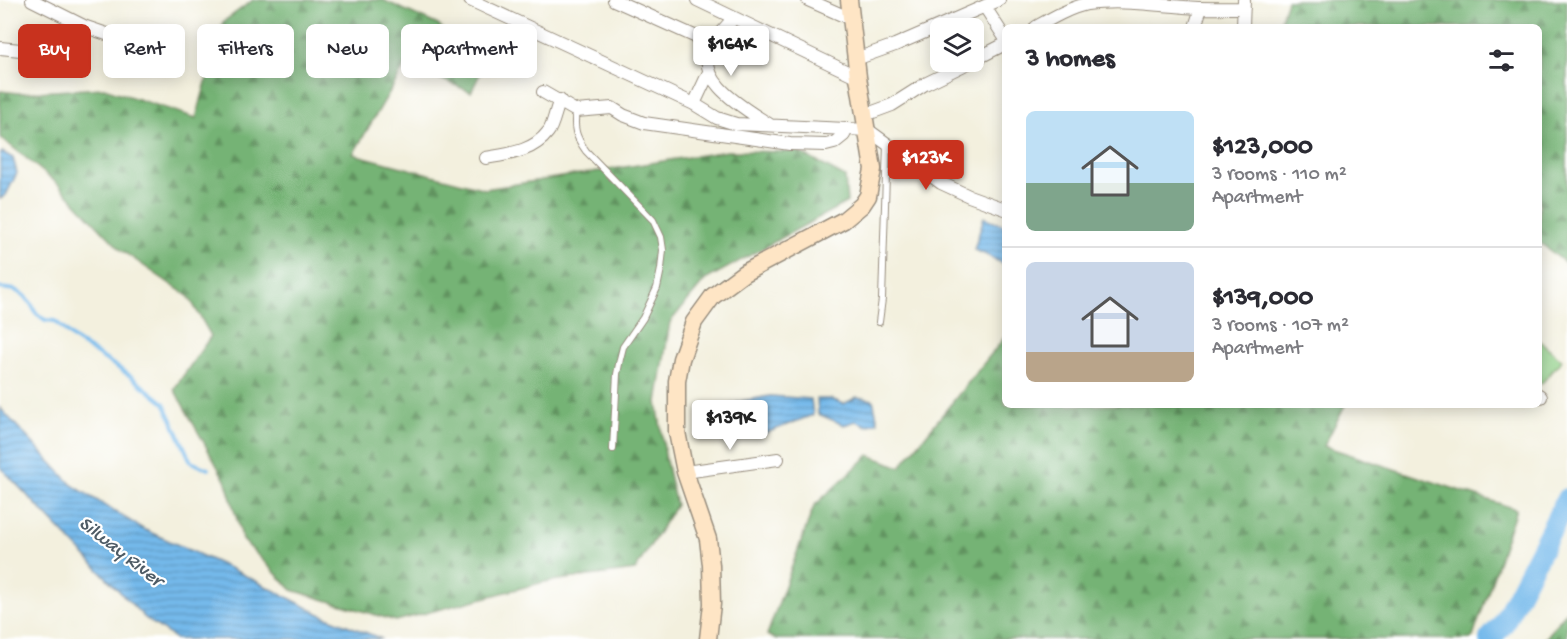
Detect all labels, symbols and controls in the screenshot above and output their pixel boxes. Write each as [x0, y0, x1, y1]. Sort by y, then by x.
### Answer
map controls [930, 18, 984, 72]
button: layers [930, 18, 984, 72]
chip: Buy [18, 24, 91, 78]
chip: Rent [103, 24, 185, 78]
chip: Filters [197, 24, 294, 78]
chip: New [306, 24, 389, 78]
chip: Apartment [401, 24, 537, 78]
pin: $164K [689, 26, 773, 77]
text: $164K [707, 34, 755, 57]
icon: filters [1485, 44, 1518, 77]
text: 3 homes [1026, 45, 1115, 76]
text: $123,000 [1212, 133, 1313, 164]
icon: home [1074, 135, 1146, 207]
pin: $123K [884, 140, 968, 191]
text: $123K [902, 148, 950, 171]
text: 3 rooms · 110 m² [1212, 164, 1347, 187]
text: Apartment [1212, 187, 1302, 210]
text: $139,000 [1212, 284, 1313, 315]
icon: home [1074, 286, 1146, 358]
text: 3 rooms · 107 m² [1212, 315, 1349, 338]
text: Apartment [1212, 338, 1302, 361]
pin: $139K [688, 400, 772, 451]
text: $139K [706, 408, 754, 431]
water label: Silway River [73, 513, 170, 595]

